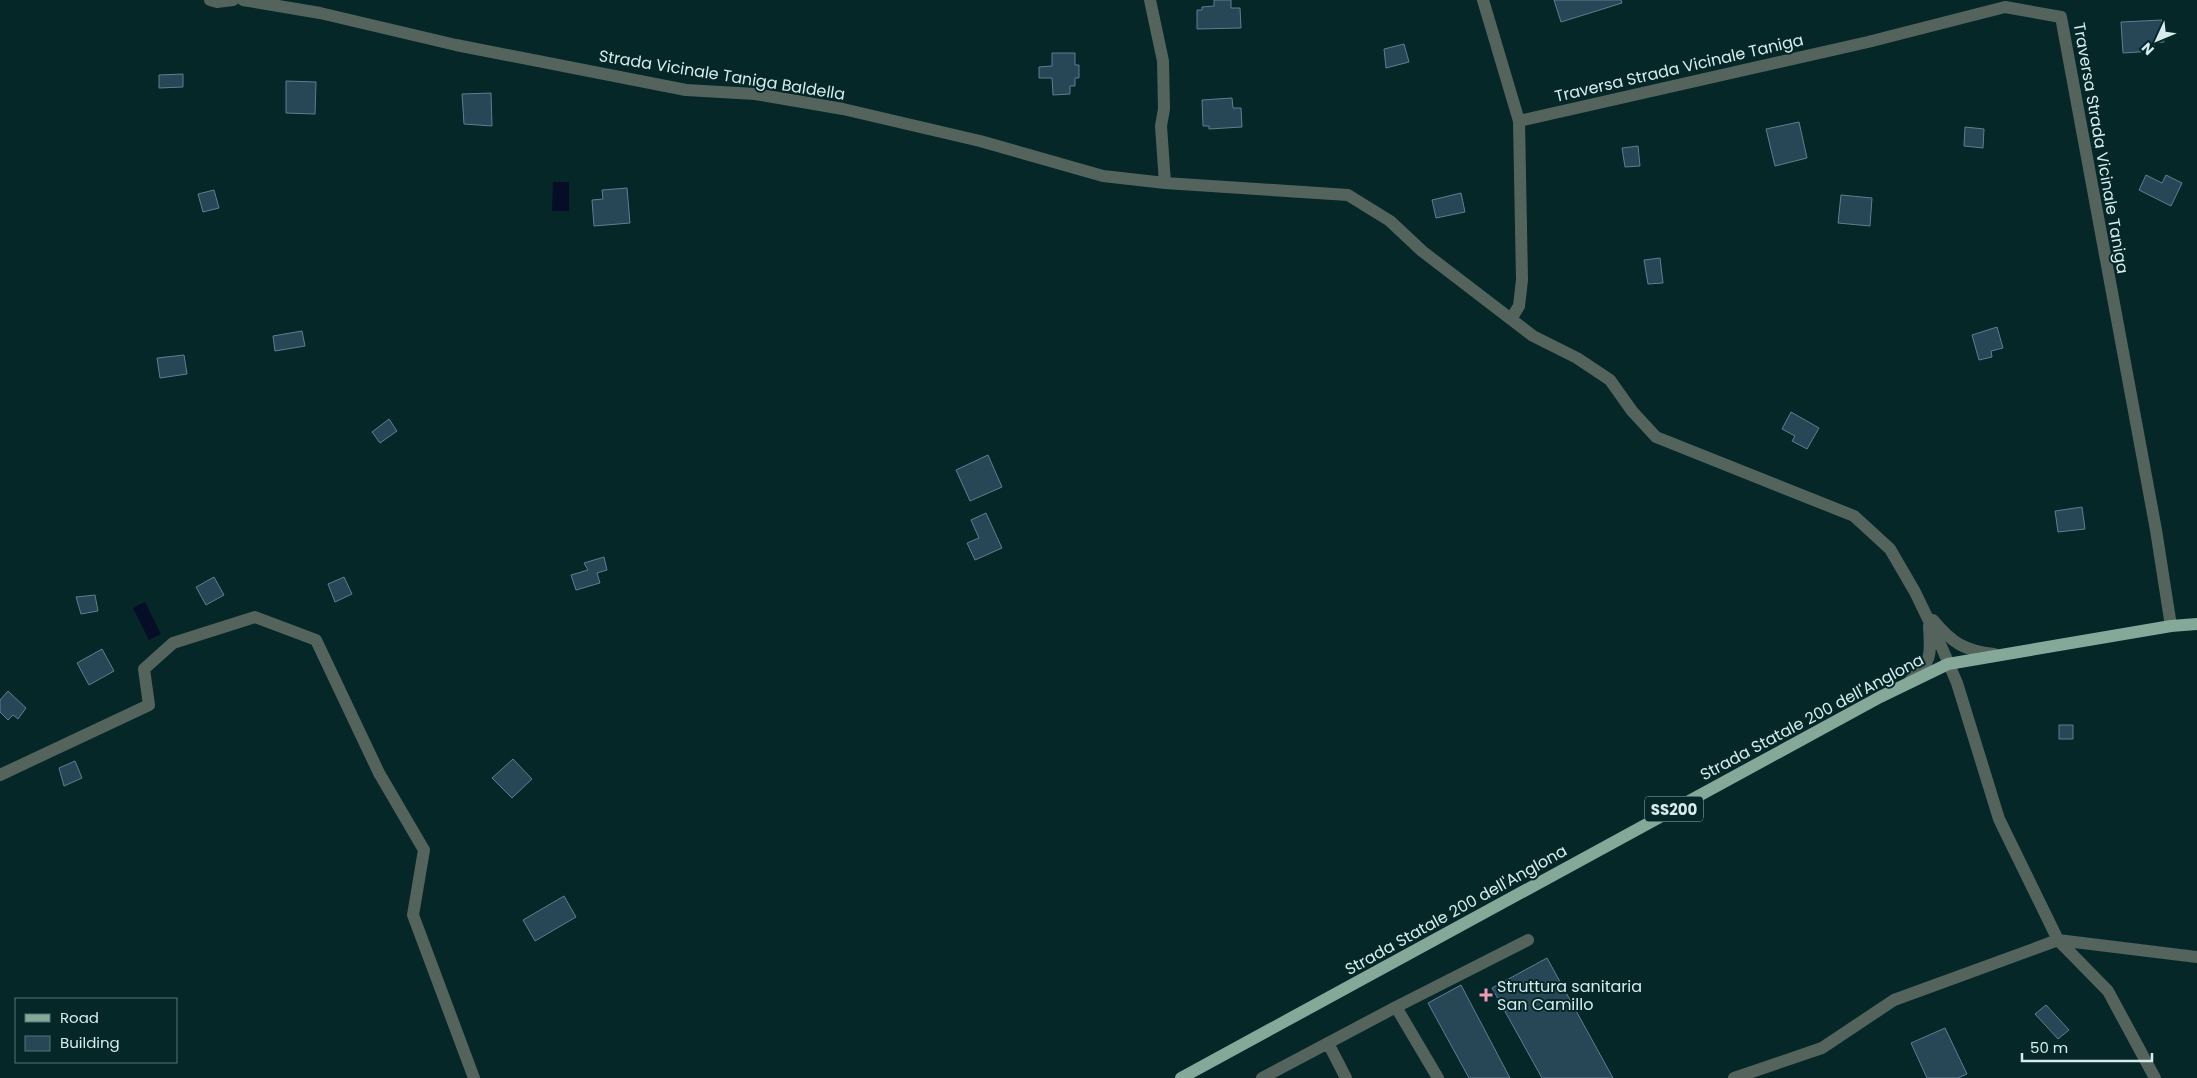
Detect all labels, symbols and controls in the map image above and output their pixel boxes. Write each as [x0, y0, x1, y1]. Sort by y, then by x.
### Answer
north arrow [2132, 15, 2182, 65]
street label: Traversa Strada Vicinale Taniga [2068, 21, 2134, 275]
street label: Traversa Strada Vicinale Taniga [1552, 28, 1806, 108]
text: N [2137, 38, 2158, 60]
street label: Strada Vicinale Taniga Baldella [597, 44, 847, 106]
street label: Strada Statale 200 dell'Anglona [1696, 648, 1928, 786]
road number: SS200 [1645, 796, 1703, 822]
street label: Strada Statale 200 dell'Anglona [1341, 839, 1571, 981]
place label: Struttura sanitaria San Camillo [1497, 975, 1642, 1016]
marker: Struttura sanitaria San Camillo [1479, 988, 1493, 1002]
legend [15, 998, 178, 1063]
text: Road [60, 1007, 99, 1028]
scale bar [2022, 1030, 2152, 1062]
text: Building [60, 1032, 120, 1053]
text: 50 m [2030, 1037, 2068, 1058]

